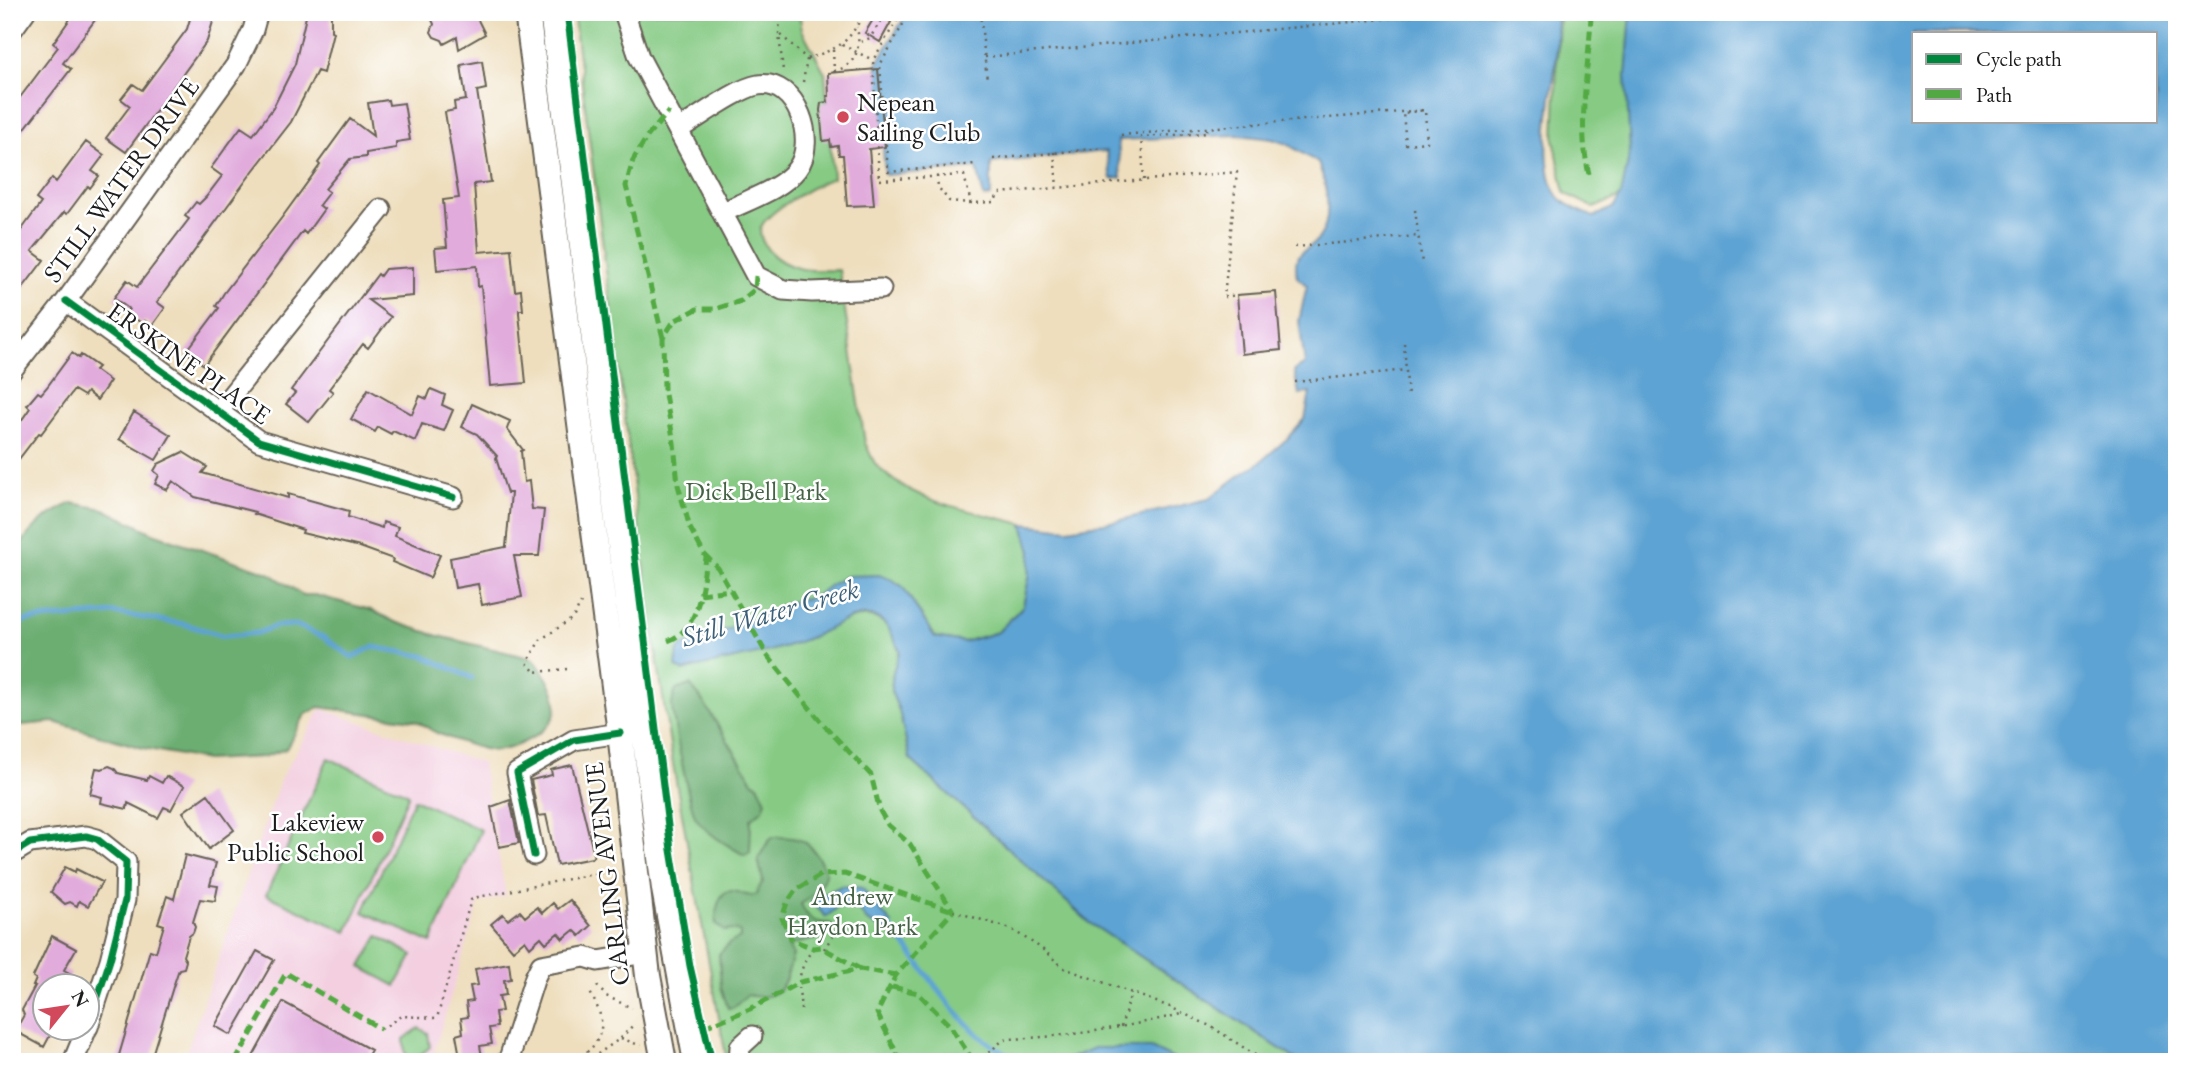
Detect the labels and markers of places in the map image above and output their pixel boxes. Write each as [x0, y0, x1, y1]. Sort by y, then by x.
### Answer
place label: Nepean Sailing Club [857, 85, 980, 149]
marker: Nepean Sailing Club [835, 109, 851, 125]
place label: Lakeview Public School [227, 805, 364, 869]
marker: Lakeview Public School [370, 829, 386, 845]

